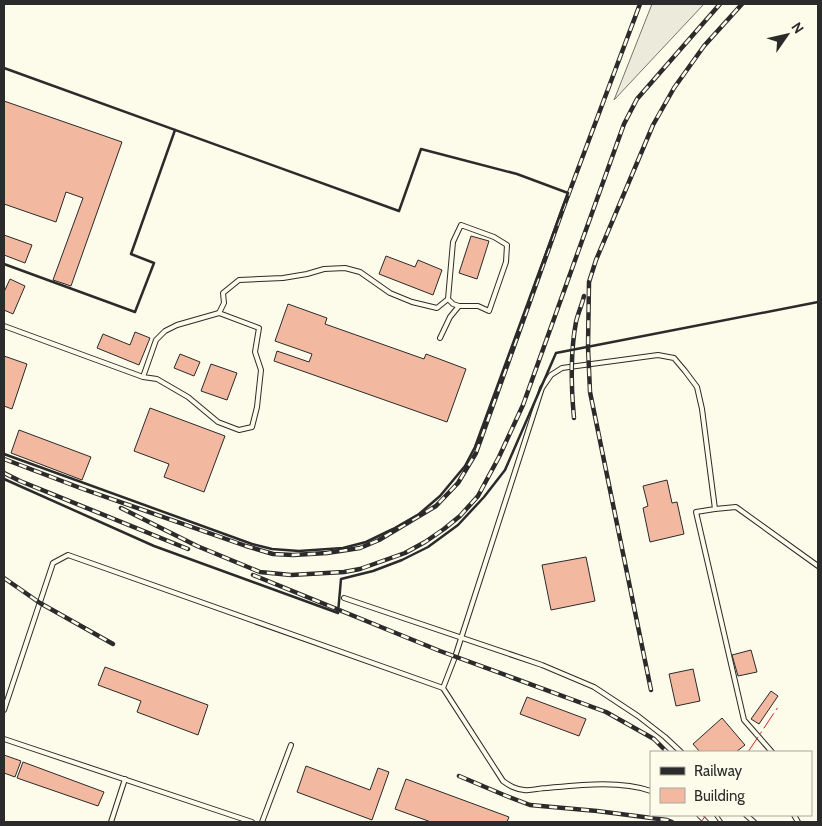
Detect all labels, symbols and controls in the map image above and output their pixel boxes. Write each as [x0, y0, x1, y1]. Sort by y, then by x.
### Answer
north arrow [762, 10, 812, 60]
text: N [788, 19, 808, 37]
legend [650, 751, 812, 816]
text: Railway [694, 762, 743, 780]
text: Building [694, 787, 745, 805]

